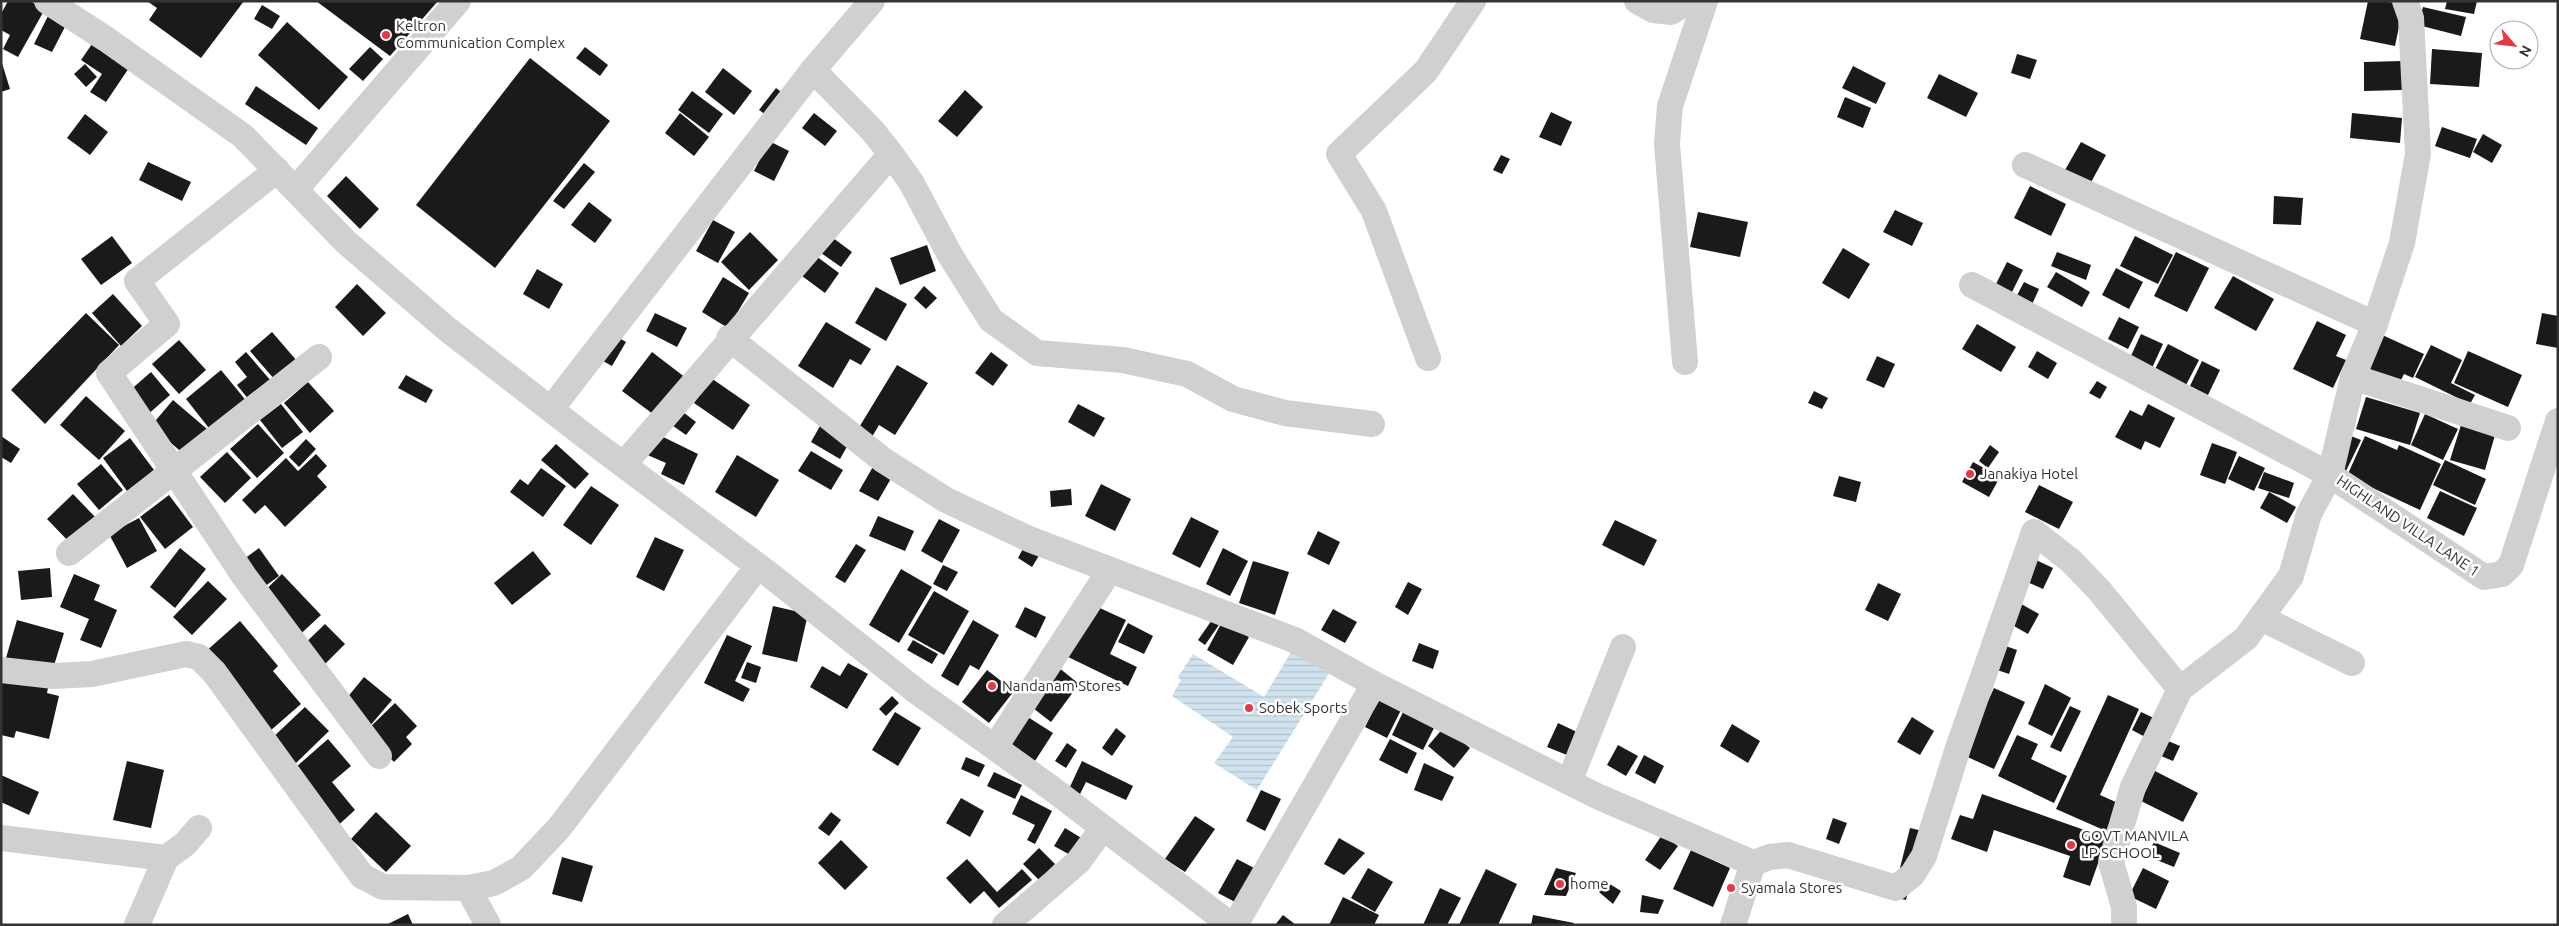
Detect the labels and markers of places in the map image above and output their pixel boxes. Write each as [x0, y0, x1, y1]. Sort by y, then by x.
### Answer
place label: Keltron Communication Complex [396, 17, 565, 51]
marker: Keltron Communication Complex [380, 29, 392, 41]
place label: Janakiya Hotel [1980, 465, 2078, 482]
marker: Janakiya Hotel [1964, 468, 1976, 480]
place label: Nandanam Stores [1002, 677, 1121, 694]
marker: Nandanam Stores [986, 680, 998, 692]
place label: Sobek Sports [1259, 699, 1347, 716]
marker: Sobek Sports [1243, 702, 1255, 714]
place label: GOVT MANVILA LP SCHOOL [2081, 827, 2189, 861]
marker: GOVT MANVILA LP SCHOOL [2065, 839, 2077, 851]
place label: home [1570, 875, 1609, 892]
marker: home [1554, 878, 1566, 890]
place label: Syamala Stores [1741, 879, 1842, 896]
marker: Syamala Stores [1725, 882, 1737, 894]

